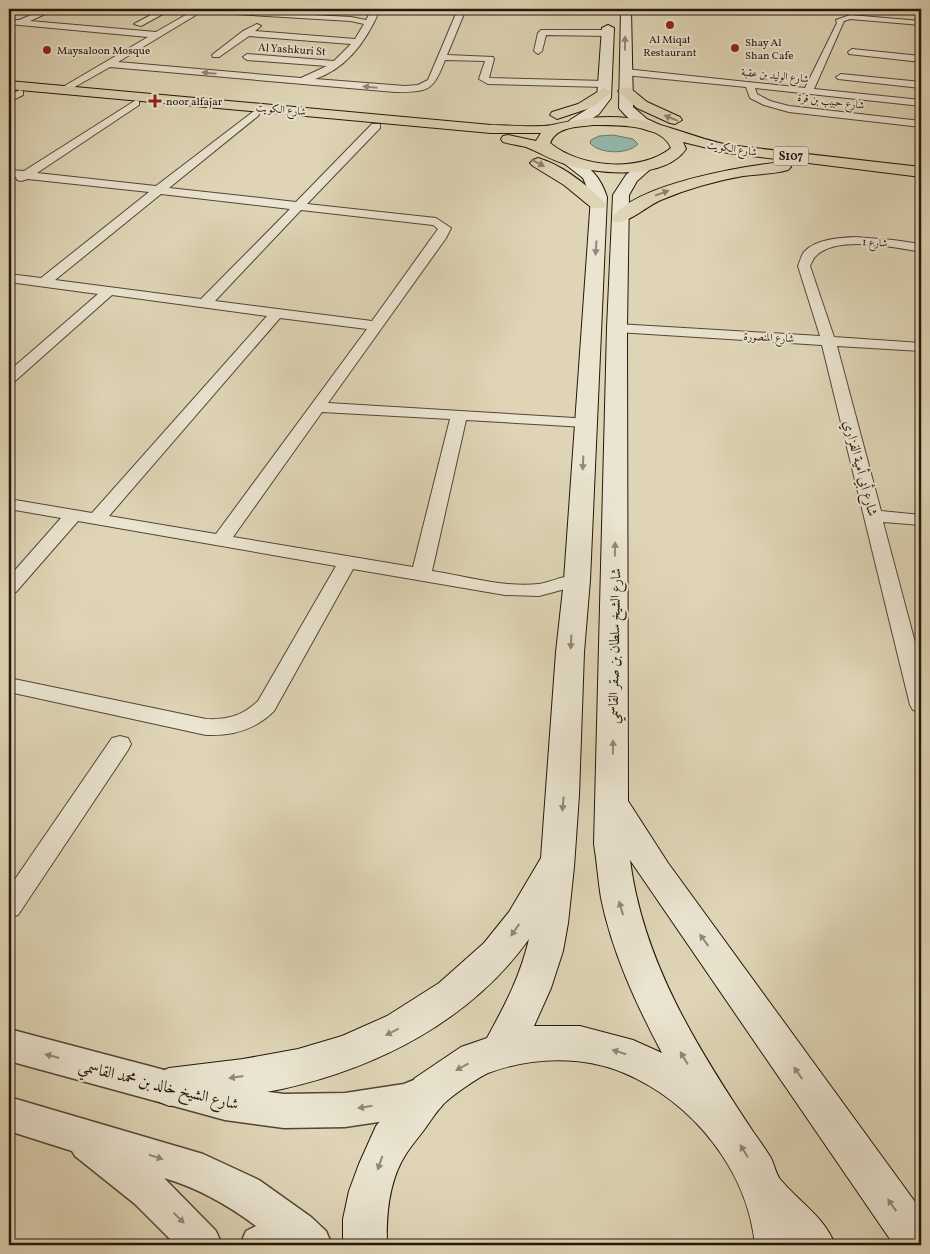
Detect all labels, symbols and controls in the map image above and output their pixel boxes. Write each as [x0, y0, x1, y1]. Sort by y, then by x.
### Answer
marker: Al Miqat Restaurant [664, 19, 676, 31]
place label: Al Miqat Restaurant [643, 33, 697, 61]
one-way arrow [621, 35, 629, 51]
place label: Shay Al Shan Cafe [745, 36, 794, 64]
street label: Al Yashkuri St [257, 41, 327, 60]
marker: Shay Al Shan Cafe [729, 42, 741, 54]
marker: Maysaloon Mosque [41, 44, 53, 56]
place label: Maysaloon Mosque [57, 44, 150, 59]
street label: شارع الوليد بن عقبة [740, 65, 809, 89]
one-way arrow [200, 68, 216, 76]
one-way arrow [362, 82, 378, 90]
street label: شارع حبيب بن قرة [796, 91, 865, 115]
marker: noor alfajar [148, 94, 162, 108]
place label: noor alfajar [166, 95, 223, 110]
street label: شارع الكويت [255, 101, 307, 121]
one-way arrow [663, 114, 678, 122]
street label: شارع الكويت [705, 138, 758, 162]
road number: S107 [774, 146, 808, 166]
one-way arrow [530, 159, 545, 167]
one-way arrow [654, 189, 669, 196]
street label: شارع 1 [862, 235, 888, 253]
one-way arrow [591, 240, 599, 256]
street label: شارع المنصورة [743, 330, 795, 348]
street label: شارع أبي أمية الفزاري [837, 418, 883, 519]
one-way arrow [578, 455, 586, 471]
one-way arrow [611, 541, 619, 557]
street label: شارع الشيخ سلطان بن صقر القاسمي [605, 568, 628, 724]
one-way arrow [567, 634, 575, 650]
one-way arrow [609, 739, 617, 755]
one-way arrow [559, 797, 567, 813]
one-way arrow [617, 901, 625, 916]
one-way arrow [510, 923, 520, 936]
one-way arrow [699, 933, 709, 947]
one-way arrow [384, 1028, 399, 1036]
one-way arrow [612, 1048, 627, 1056]
one-way arrow [680, 1051, 689, 1064]
one-way arrow [44, 1052, 59, 1060]
street label: شارع الشيخ خالد بن محمد القاسمي [75, 1055, 241, 1119]
one-way arrow [456, 1062, 469, 1071]
one-way arrow [793, 1066, 803, 1079]
one-way arrow [228, 1074, 244, 1082]
one-way arrow [356, 1103, 372, 1111]
one-way arrow [739, 1144, 749, 1157]
one-way arrow [149, 1153, 164, 1161]
one-way arrow [375, 1156, 383, 1171]
one-way arrow [887, 1199, 897, 1212]
one-way arrow [173, 1212, 185, 1224]

